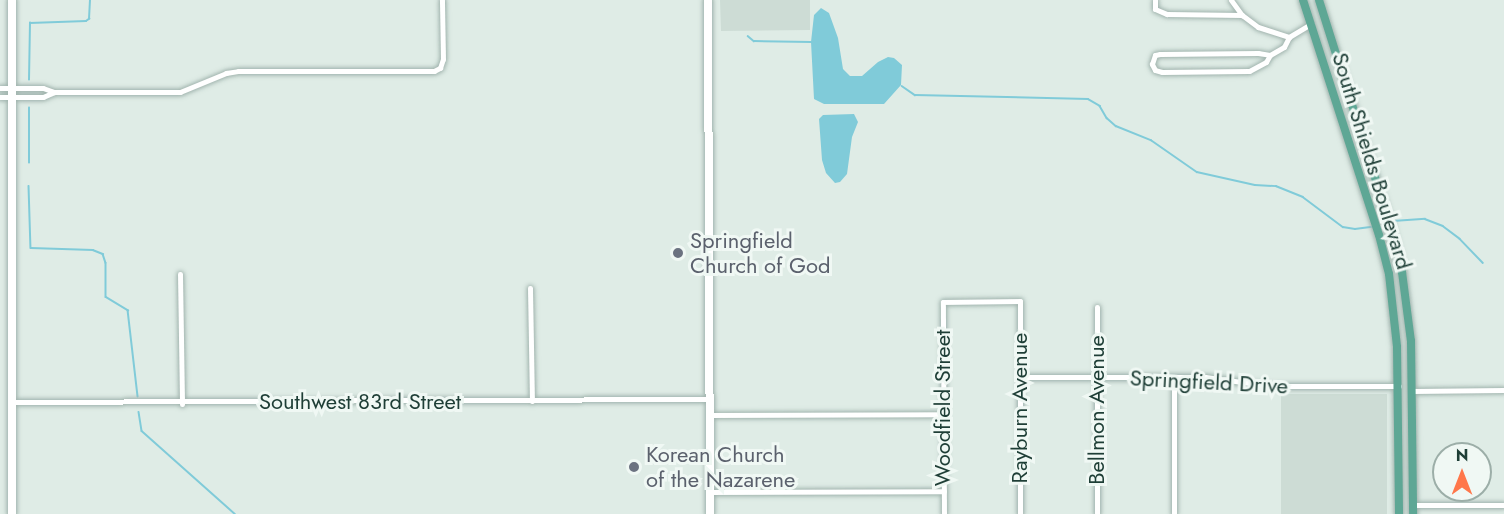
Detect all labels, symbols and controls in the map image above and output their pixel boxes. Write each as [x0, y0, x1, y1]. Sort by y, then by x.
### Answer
street label: South Shields Boulevard [1326, 50, 1418, 272]
place label: Springfield Church of God [690, 227, 831, 278]
marker: Springfield Church of God [671, 246, 685, 260]
street label: Woodfield Street [930, 330, 956, 486]
street label: Rayburn Avenue [1007, 333, 1033, 483]
street label: Bellmon Avenue [1084, 335, 1110, 485]
street label: Springfield Drive [1129, 365, 1289, 399]
street label: Southwest 83rd Street [259, 389, 461, 415]
place label: Korean Church of the Nazarene [646, 441, 795, 493]
north arrow [1432, 442, 1492, 502]
text: N [1456, 444, 1468, 467]
marker: Korean Church of the Nazarene [627, 460, 641, 474]

